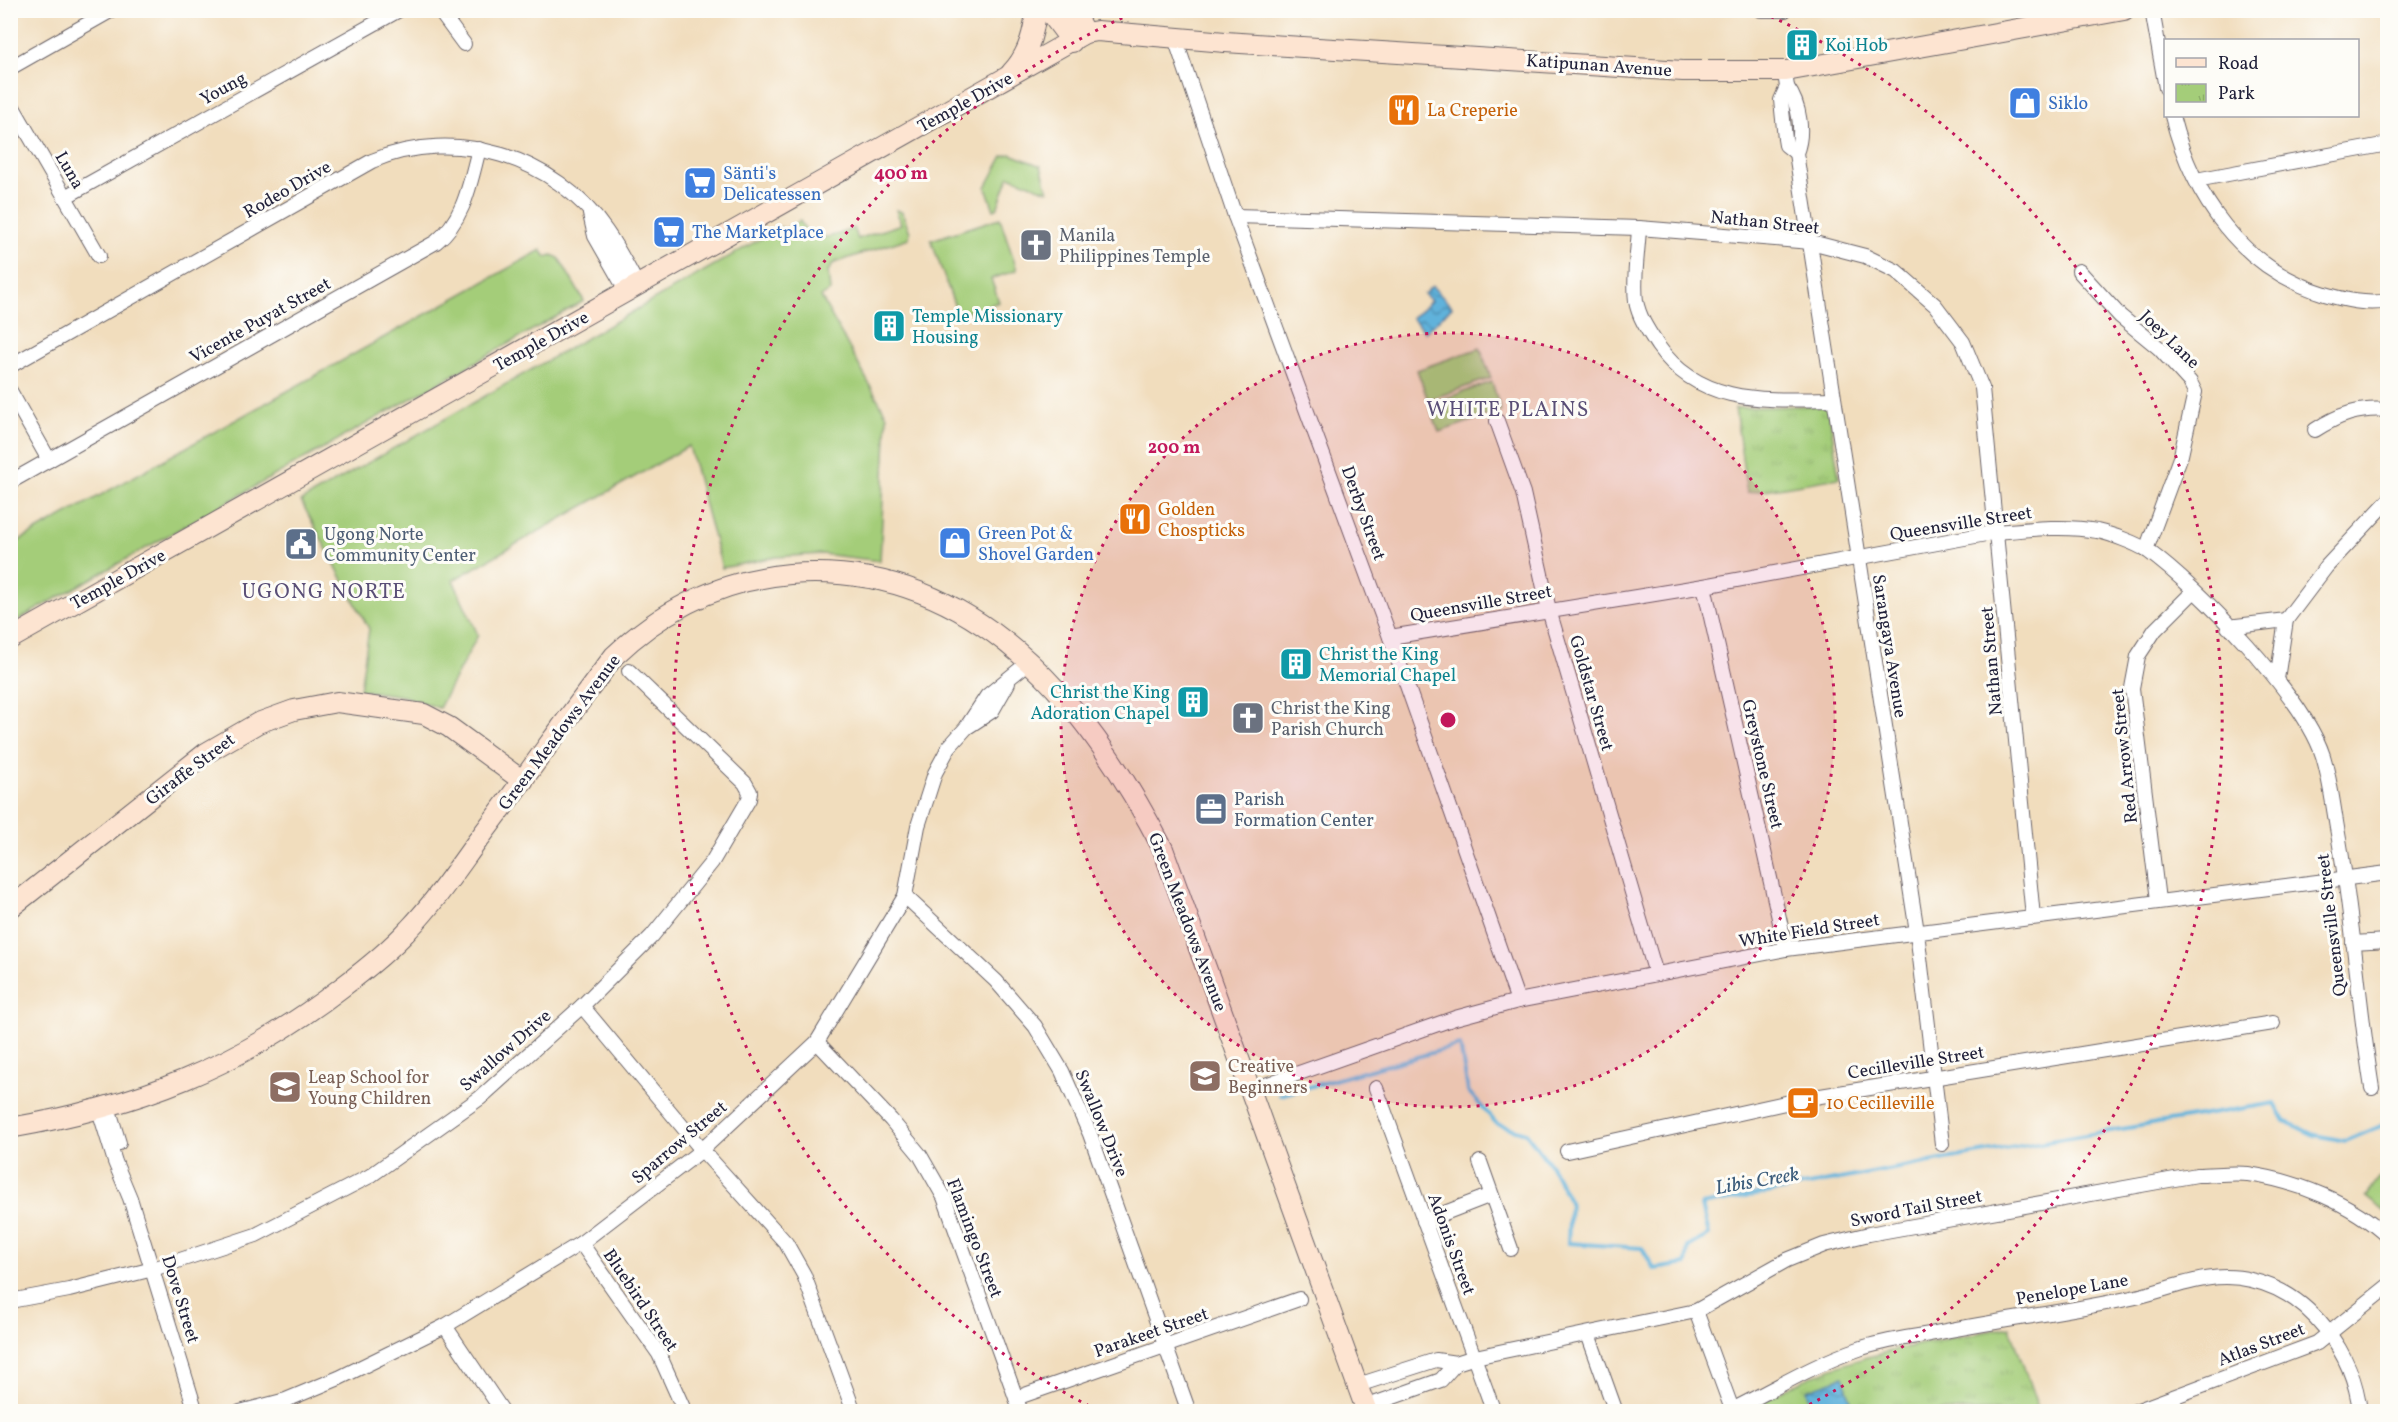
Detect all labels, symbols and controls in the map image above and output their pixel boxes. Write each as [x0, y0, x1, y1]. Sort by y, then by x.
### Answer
building icon: Koi Hob [1784, 27, 1820, 63]
place label: Koi Hob [1825, 34, 1888, 59]
legend [2164, 39, 2359, 117]
street label: Katipunan Avenue [1525, 49, 1673, 84]
text: Road [2218, 52, 2259, 77]
street label: Young [196, 66, 251, 112]
street label: Temple Drive [914, 67, 1018, 140]
text: Park [2218, 82, 2255, 107]
shop icon: Siklo [2007, 85, 2043, 121]
restaurant icon: La Creperie [1386, 92, 1422, 128]
place label: Siklo [2048, 92, 2088, 117]
place label: La Creperie [1427, 99, 1518, 124]
street label: Luna [48, 147, 90, 194]
street label: Rodeo Drive [239, 155, 336, 225]
place label: Sänti's Delicatessen [723, 162, 822, 208]
text: 400 m [874, 162, 928, 187]
supermarket icon: Sänti's Delicatessen [682, 165, 718, 201]
street label: Nathan Street [1709, 205, 1821, 242]
supermarket icon: The Marketplace [651, 214, 687, 250]
place label: The Marketplace [692, 221, 824, 246]
place label: Manila Philippines Temple [1059, 224, 1210, 270]
church icon: Manila Philippines Temple [1018, 227, 1054, 263]
street label: Vicente Puyat Street [186, 272, 336, 371]
place label: Temple Missionary Housing [912, 305, 1063, 351]
street label: Joey Lane [2133, 305, 2205, 375]
street label: Temple Drive [490, 306, 594, 379]
building icon: Temple Missionary Housing [871, 308, 907, 344]
district label: WHITE PLAINS [1426, 396, 1590, 425]
text: 200 m [1148, 436, 1200, 461]
street label: Derby Street [1334, 463, 1391, 564]
place label: Golden Chospticks [1158, 498, 1245, 544]
restaurant icon: Golden Chospticks [1117, 501, 1153, 537]
street label: Queensville Street [1888, 501, 2034, 548]
place label: Green Pot & Shovel Garden [978, 522, 1094, 568]
place label: Ugong Norte Community Center [324, 523, 476, 569]
shop icon: Green Pot & Shovel Garden [937, 525, 973, 561]
public building icon: Ugong Norte Community Center [283, 526, 319, 562]
street label: Temple Drive [67, 544, 171, 617]
street label: Sarangaya Avenue [1865, 573, 1912, 720]
district label: UGONG NORTE [242, 578, 406, 607]
street label: Queensville Street [1408, 580, 1554, 629]
street label: Nathan Street [1975, 605, 2010, 717]
street label: Goldstar Street [1562, 633, 1619, 754]
place label: Christ the King Memorial Chapel [1319, 643, 1456, 689]
building icon: Christ the King Memorial Chapel [1278, 646, 1314, 682]
street label: Green Meadows Avenue [493, 650, 627, 816]
place label: Christ the King Adoration Chapel [1030, 681, 1170, 727]
building icon: Christ the King Adoration Chapel [1175, 684, 1211, 720]
street label: Red Arrow Street [2106, 687, 2145, 825]
place label: Christ the King Parish Church [1271, 697, 1391, 743]
street label: Greystone Street [1734, 697, 1789, 832]
church icon: Christ the King Parish Church [1230, 700, 1266, 736]
centre of rings [1438, 710, 1458, 730]
street label: Giraffe Street [141, 728, 241, 812]
place label: Parish Formation Center [1234, 788, 1374, 834]
office icon: Parish Formation Center [1193, 791, 1229, 827]
street label: Green Meadows Avenue [1141, 830, 1232, 1016]
street label: Queensville Street [2311, 852, 2354, 998]
street label: White Field Street [1737, 908, 1881, 955]
street label: Swallow Drive [455, 1004, 557, 1098]
street label: Cecilleville Street [1846, 1040, 1986, 1087]
place label: Creative Beginners [1228, 1055, 1308, 1101]
school or university icon: Creative Beginners [1187, 1058, 1223, 1094]
place label: Leap School for Young Children [308, 1066, 431, 1112]
street label: Swallow Drive [1068, 1066, 1134, 1181]
school or university icon: Leap School for Young Children [267, 1069, 303, 1105]
cafe icon: 10 Cecilleville [1785, 1085, 1821, 1121]
place label: 10 Cecilleville [1826, 1092, 1935, 1117]
street label: Sparrow Street [627, 1096, 733, 1191]
water label: Libis Creek [1713, 1161, 1802, 1203]
street label: Flamingo Street [939, 1175, 1008, 1302]
street label: Sword Tail Street [1848, 1184, 1984, 1235]
street label: Adonis Street [1421, 1190, 1481, 1299]
street label: Bluebird Street [596, 1245, 683, 1357]
street label: Dove Street [154, 1252, 205, 1347]
street label: Penelope Lane [2014, 1268, 2130, 1313]
street label: Parakeet Street [1091, 1302, 1212, 1365]
street label: Atlas Street [2214, 1317, 2309, 1373]

